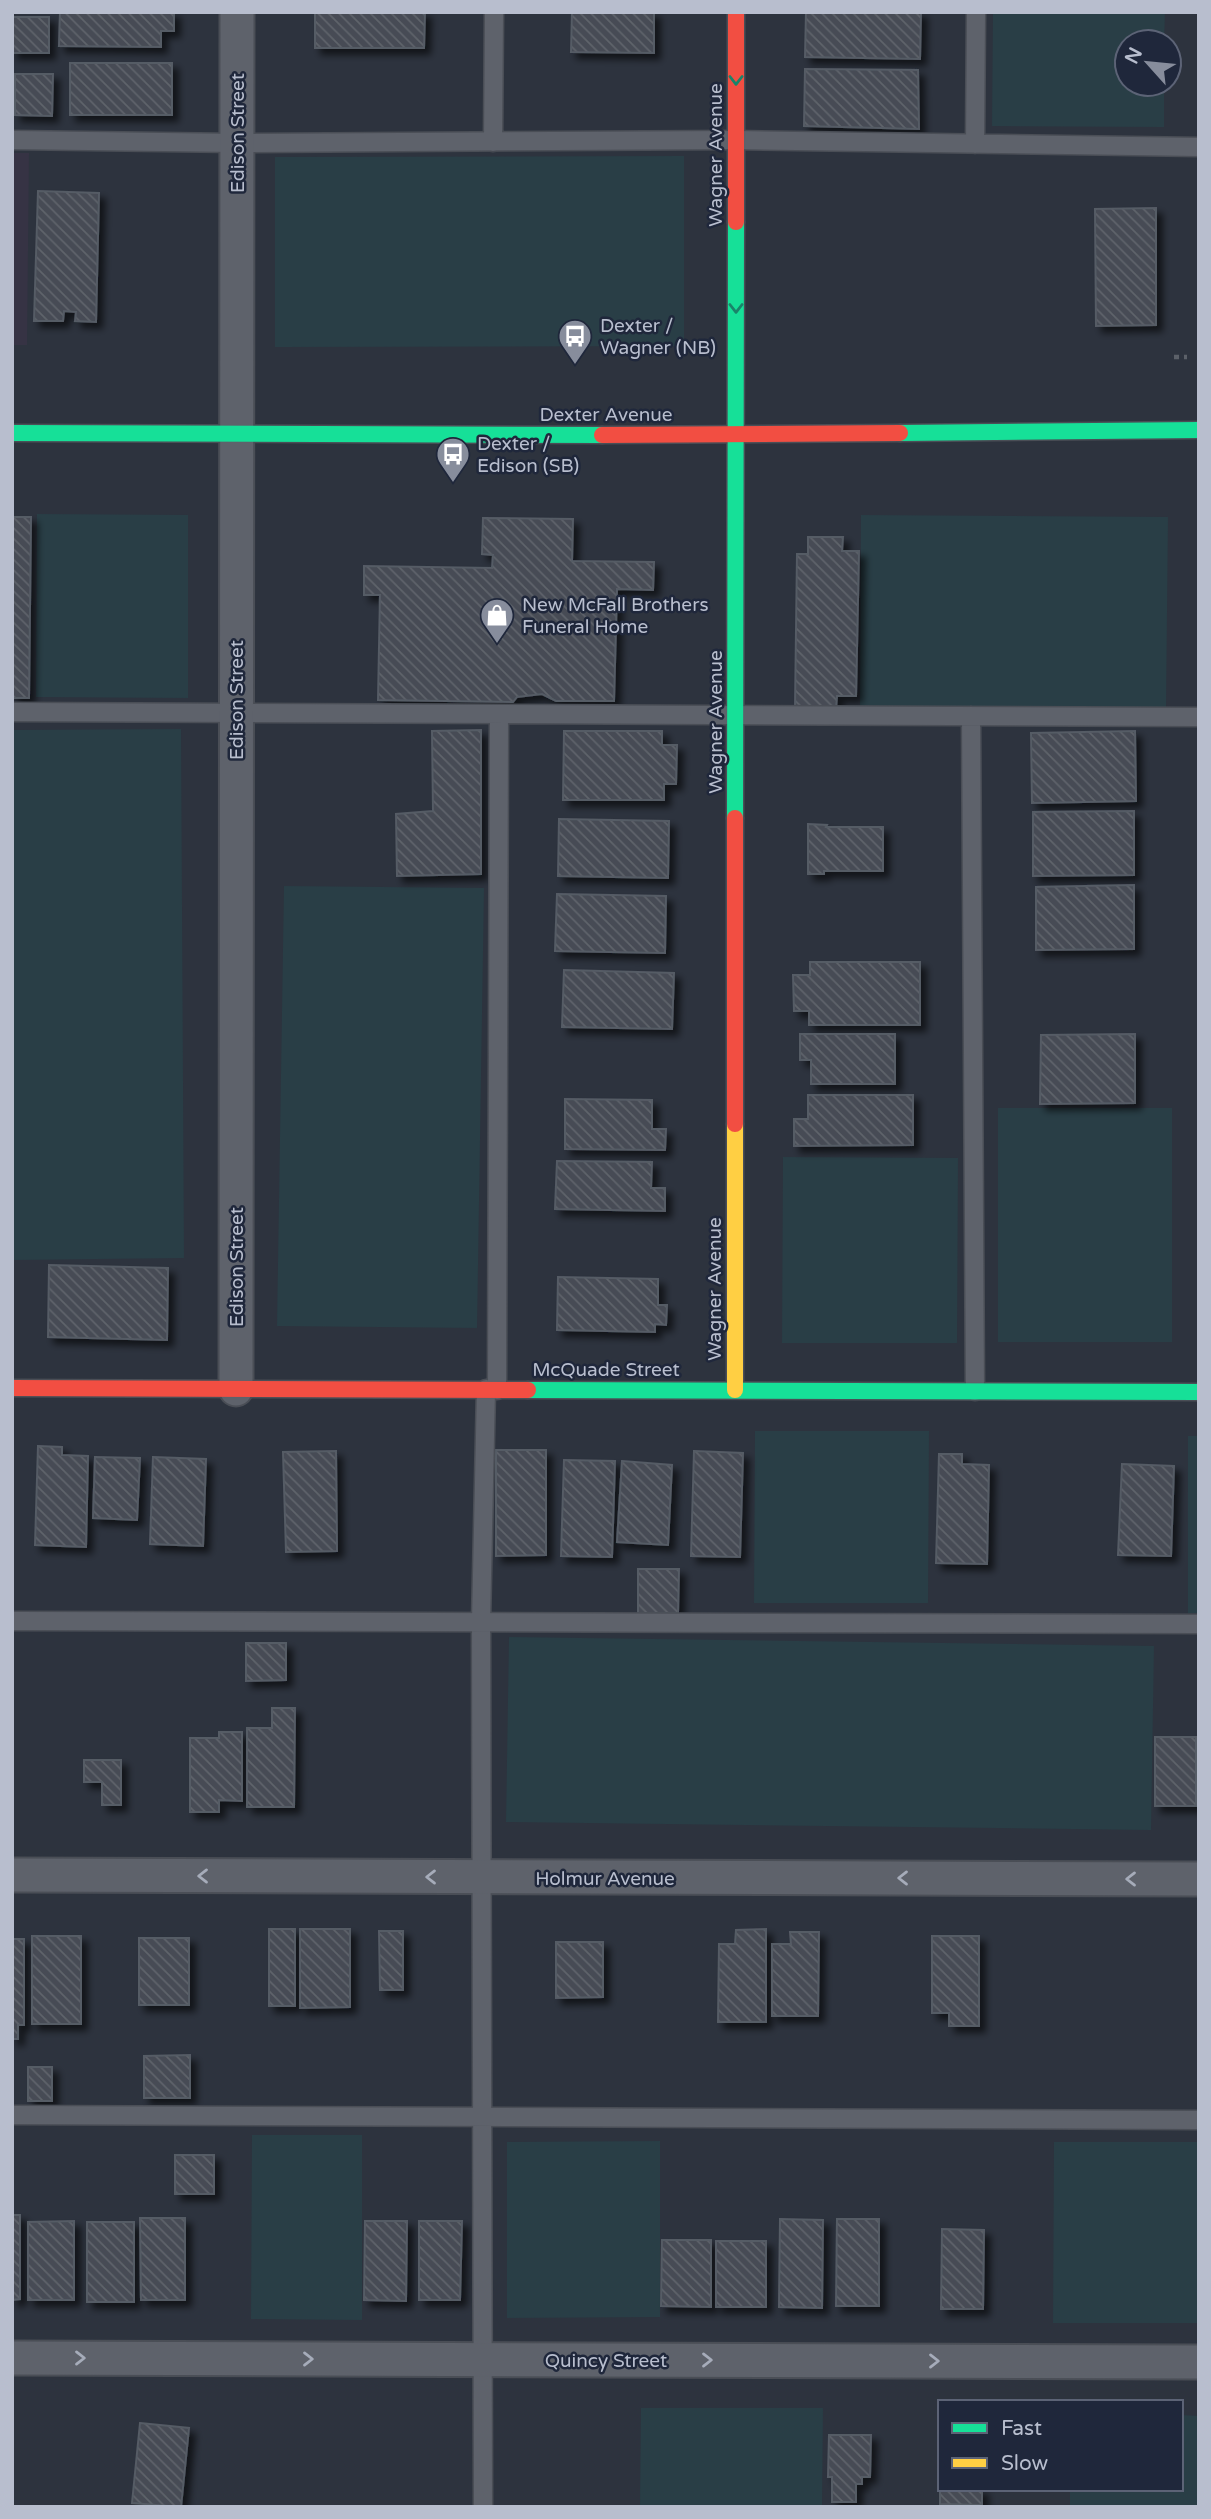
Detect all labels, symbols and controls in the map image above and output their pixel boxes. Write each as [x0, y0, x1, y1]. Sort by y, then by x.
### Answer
north arrow [1113, 28, 1183, 98]
text: N [1120, 44, 1147, 68]
street label: Edison Street [227, 73, 249, 193]
one-way arrow [728, 76, 744, 86]
street label: Wagner Avenue [705, 83, 727, 227]
one-way arrow [728, 303, 744, 314]
place label: Dexter / Wagner (NB) [600, 315, 716, 359]
bus stop icon: Dexter / Wagner (NB) [556, 317, 594, 366]
street label: Dexter Avenue [540, 404, 672, 426]
place label: Dexter / Edison (SB) [477, 433, 579, 477]
bus stop icon: Dexter / Edison (SB) [434, 435, 472, 484]
place label: New McFall Brothers Funeral Home [522, 594, 709, 638]
shop icon: New McFall Brothers Funeral Home [478, 596, 516, 645]
street label: Edison Street [226, 640, 248, 760]
street label: Wagner Avenue [705, 650, 727, 794]
street label: Edison Street [226, 1207, 248, 1327]
street label: Wagner Avenue [704, 1217, 726, 1361]
street label: McQuade Street [532, 1359, 680, 1381]
one-way arrow [197, 1868, 208, 1884]
street label: Holmur Avenue [535, 1868, 675, 1890]
one-way arrow [425, 1869, 435, 1885]
one-way arrow [897, 1870, 908, 1886]
one-way arrow [1125, 1871, 1135, 1887]
one-way arrow [76, 2350, 86, 2366]
street label: Quincy Street [545, 2350, 667, 2372]
one-way arrow [303, 2351, 314, 2367]
one-way arrow [702, 2352, 713, 2368]
one-way arrow [930, 2353, 940, 2369]
legend [938, 2400, 1183, 2491]
text: Fast [1001, 2416, 1042, 2441]
text: Slow [1001, 2451, 1049, 2476]

